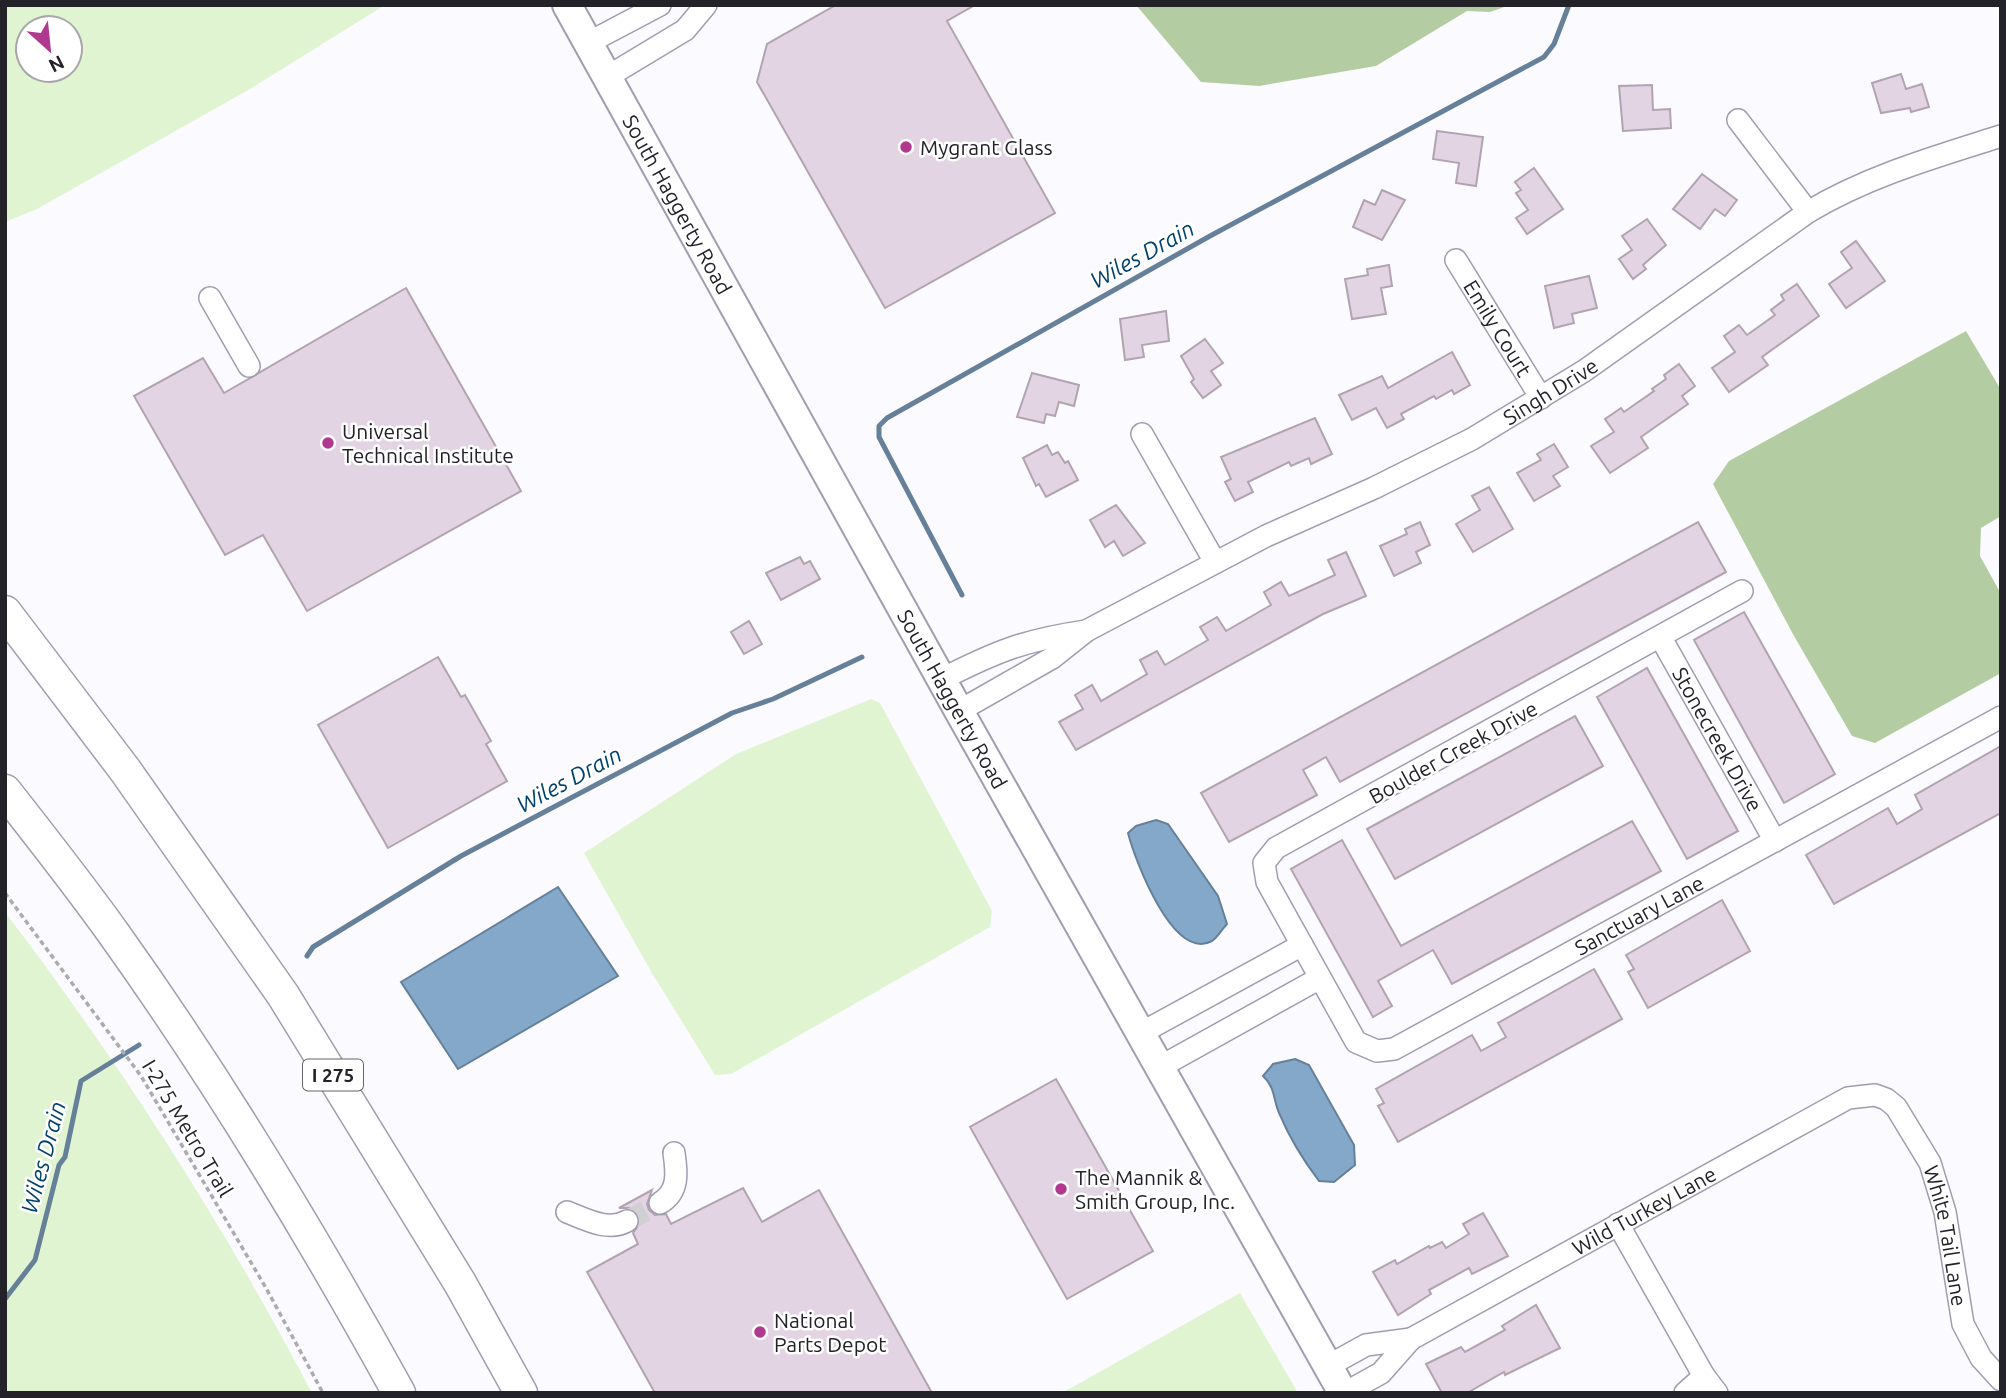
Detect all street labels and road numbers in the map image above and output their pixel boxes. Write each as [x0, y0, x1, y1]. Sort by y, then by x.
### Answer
street label: South Haggerty Road [618, 111, 737, 298]
street label: Emily Court [1459, 275, 1537, 381]
street label: Singh Drive [1499, 353, 1602, 429]
street label: South Haggerty Road [893, 605, 1012, 793]
street label: Stonecreek Drive [1668, 663, 1768, 815]
street label: Boulder Creek Drive [1365, 696, 1541, 808]
street label: Sanctuary Lane [1571, 870, 1708, 960]
street label: I-275 Metro Trail [138, 1055, 238, 1201]
road number: I 275 [303, 1060, 363, 1091]
street label: Wild Turkey Lane [1568, 1161, 1720, 1260]
street label: White Tail Lane [1919, 1162, 1972, 1308]

